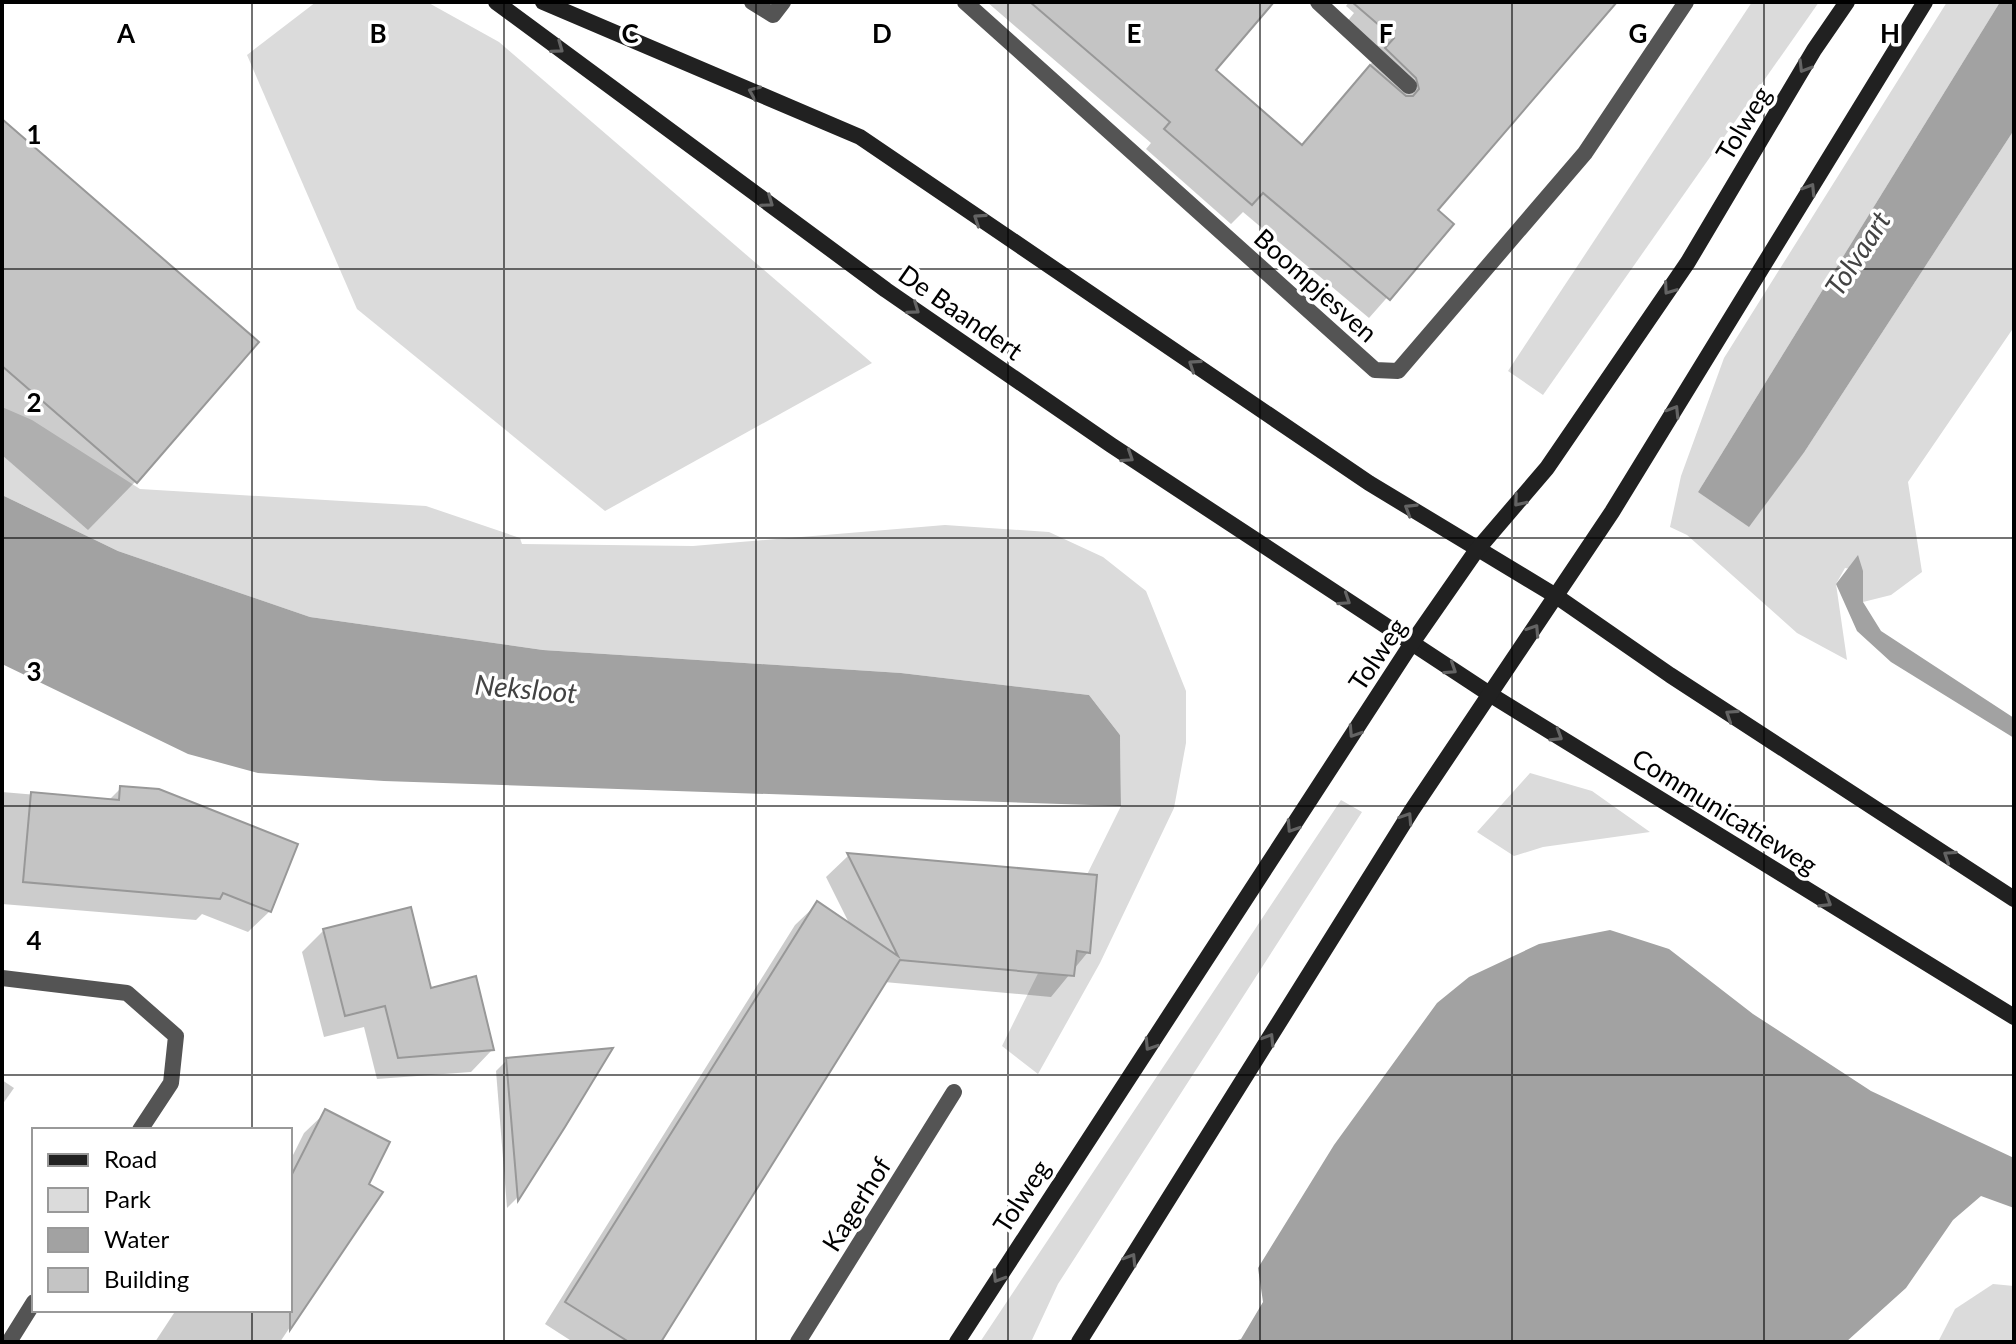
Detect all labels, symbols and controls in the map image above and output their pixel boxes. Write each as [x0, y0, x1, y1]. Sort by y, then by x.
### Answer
text: A [116, 17, 136, 49]
text: B [369, 17, 387, 49]
text: C [621, 17, 639, 49]
text: D [872, 17, 892, 49]
text: E [1127, 17, 1141, 49]
text: F [1379, 17, 1393, 49]
text: G [1629, 17, 1647, 49]
text: H [1880, 17, 1900, 49]
one-way arrow [550, 39, 564, 53]
one-way arrow [1798, 58, 1814, 73]
street label: Tolweg [1709, 80, 1777, 166]
one-way arrow [748, 85, 762, 101]
text: 1 [26, 118, 42, 150]
one-way arrow [1800, 183, 1815, 198]
one-way arrow [759, 193, 774, 207]
water label: Tolvaart [1817, 204, 1897, 302]
one-way arrow [973, 214, 987, 229]
street label: Boompjesven [1248, 221, 1384, 349]
street label: De Baandert [893, 258, 1030, 367]
one-way arrow [1664, 281, 1679, 295]
one-way arrow [906, 299, 920, 314]
one-way arrow [1188, 360, 1202, 375]
text: 2 [26, 386, 42, 418]
one-way arrow [1664, 405, 1680, 420]
one-way arrow [1120, 447, 1134, 462]
one-way arrow [1514, 492, 1529, 506]
one-way arrow [1404, 504, 1419, 519]
one-way arrow [1337, 590, 1351, 605]
street label: Tolweg [1341, 612, 1413, 696]
one-way arrow [1524, 624, 1539, 639]
text: 3 [26, 655, 42, 687]
one-way arrow [1443, 660, 1457, 675]
water label: Neksloot [474, 667, 579, 709]
one-way arrow [1725, 709, 1740, 724]
one-way arrow [1349, 723, 1364, 737]
one-way arrow [1548, 726, 1563, 742]
street label: Communicatieweg [1627, 741, 1823, 881]
one-way arrow [1397, 813, 1412, 827]
one-way arrow [1287, 818, 1302, 833]
one-way arrow [1943, 851, 1957, 866]
one-way arrow [1817, 892, 1832, 908]
text: 4 [26, 924, 42, 956]
one-way arrow [1259, 1033, 1274, 1047]
one-way arrow [1145, 1036, 1160, 1050]
legend [32, 1128, 292, 1312]
text: Road [104, 1144, 157, 1173]
street label: Kagerhof [815, 1151, 897, 1257]
street label: Tolweg [986, 1154, 1056, 1238]
text: Park [104, 1184, 152, 1213]
text: Water [104, 1224, 169, 1253]
one-way arrow [1121, 1253, 1136, 1268]
text: Building [104, 1264, 189, 1293]
one-way arrow [992, 1268, 1007, 1283]

